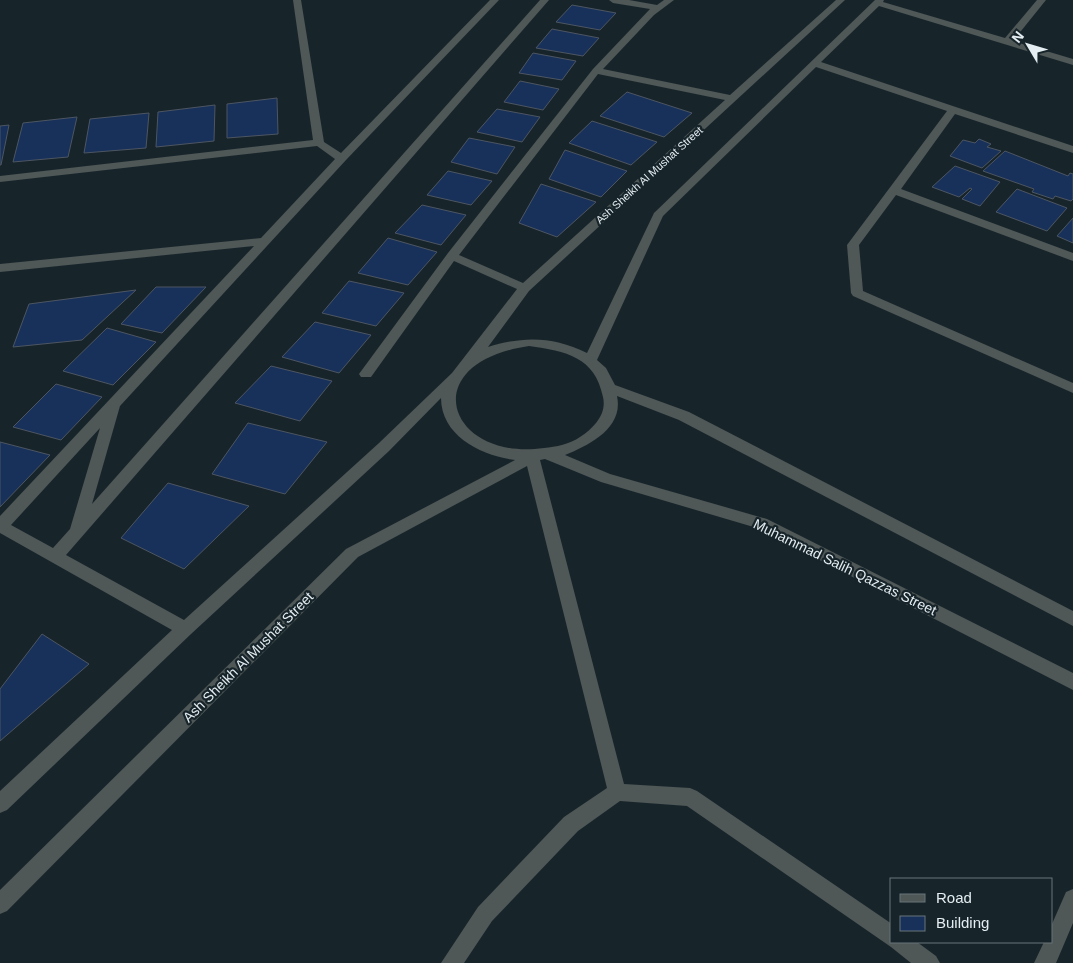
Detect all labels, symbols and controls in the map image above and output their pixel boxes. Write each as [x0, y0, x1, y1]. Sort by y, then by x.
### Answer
north arrow [1003, 20, 1053, 70]
text: N [1008, 28, 1027, 46]
street label: Ash Sheikh Al Mushat Street [593, 124, 705, 226]
street label: Muhammad Salih Qazzas Street [751, 516, 939, 618]
street label: Ash Sheikh Al Mushat Street [180, 589, 316, 725]
legend [890, 878, 1053, 943]
text: Road [936, 889, 972, 906]
text: Building [936, 914, 989, 931]

